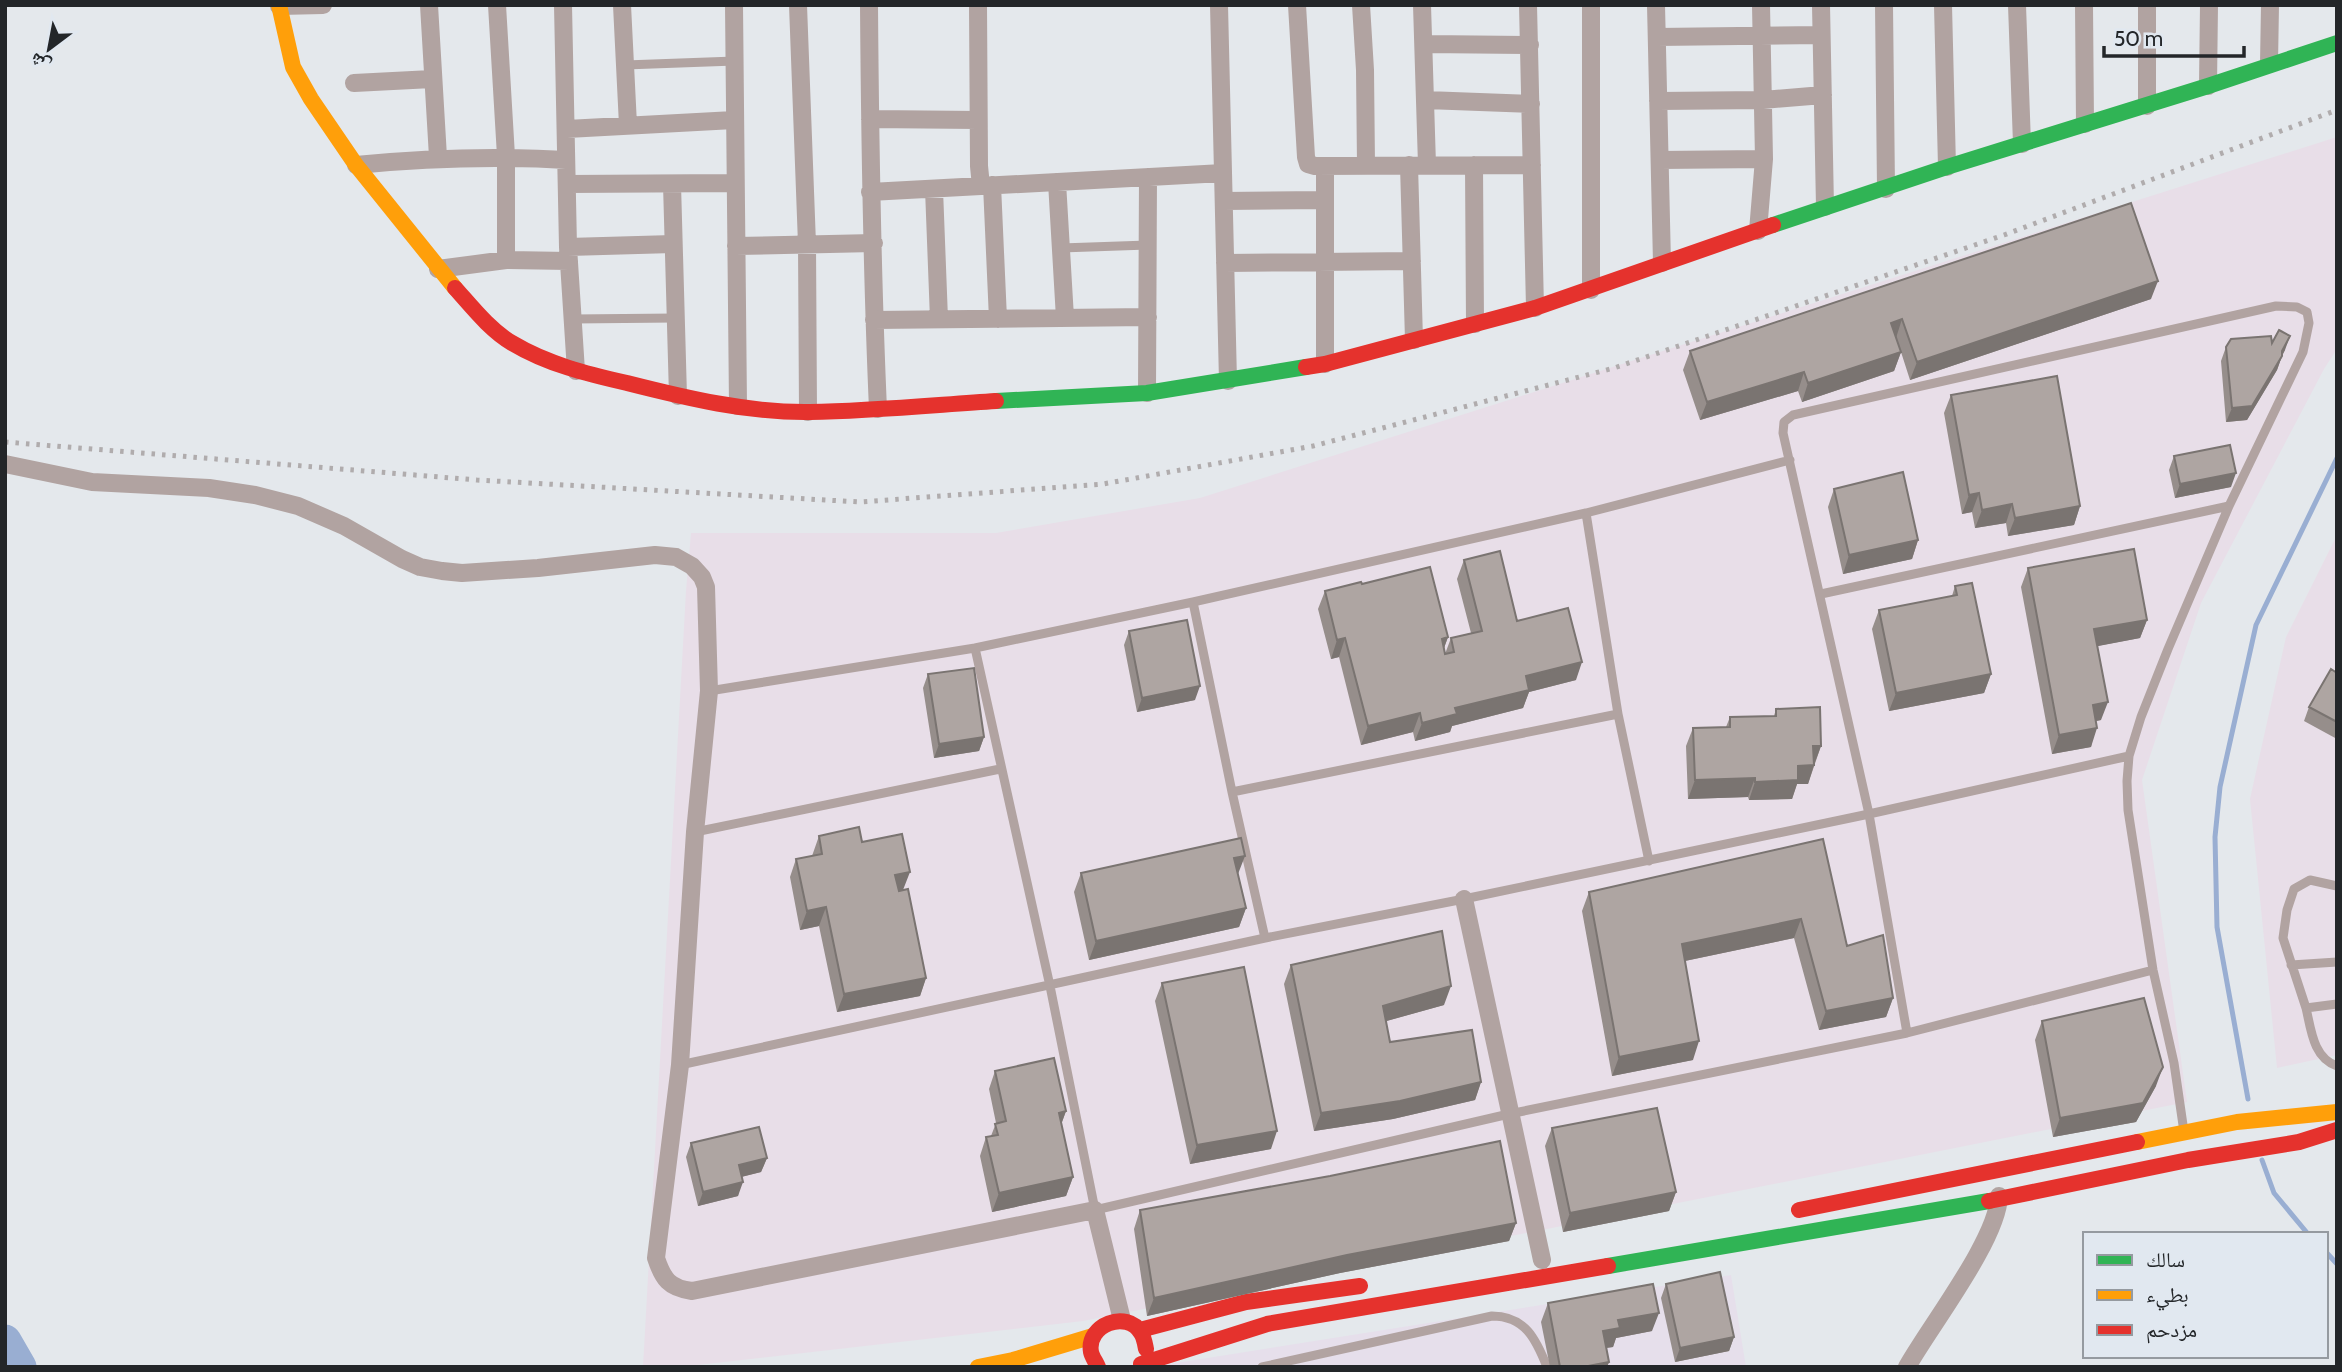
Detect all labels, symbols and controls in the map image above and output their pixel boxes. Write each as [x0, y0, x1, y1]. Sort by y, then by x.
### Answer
north arrow [14, 14, 84, 84]
scale bar [2104, 14, 2244, 58]
text: 50 m [2114, 26, 2163, 51]
text: ش [26, 48, 55, 78]
legend [2083, 1232, 2328, 1358]
text: سالك [2146, 1247, 2185, 1272]
text: بطيء [2146, 1282, 2189, 1311]
text: مزدحم [2146, 1317, 2197, 1344]

